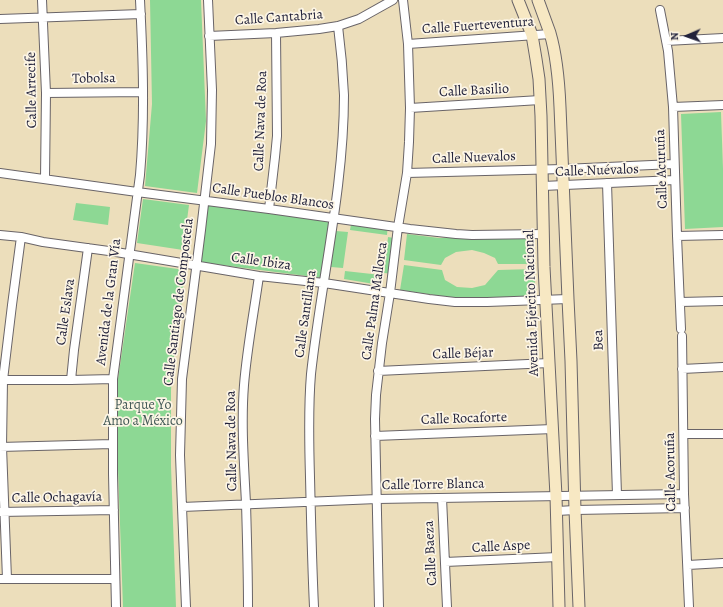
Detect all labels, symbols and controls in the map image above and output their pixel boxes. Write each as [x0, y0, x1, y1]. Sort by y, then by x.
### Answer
street label: Calle Cantabria [234, 7, 324, 29]
street label: Calle Fuerteventura [421, 14, 535, 38]
north arrow [667, 16, 707, 56]
text: N [667, 32, 682, 41]
street label: Calle Arrecife [23, 52, 41, 128]
street label: Tobolsa [72, 70, 116, 88]
street label: Calle Nava de Roa [251, 70, 271, 172]
street label: Calle Basilio [439, 81, 509, 101]
street label: Calle Acuruña [652, 129, 672, 209]
street label: Calle Nuevalos [432, 148, 516, 168]
street label: Calle Nuévalos [555, 161, 639, 181]
street label: Calle Pueblos Blancos [211, 180, 335, 214]
street label: Calle Santiago de Compostela [160, 217, 198, 387]
street label: Avenida Ejército Nacional [521, 229, 543, 377]
street label: Avenida de la Gran Vía [93, 238, 125, 366]
street label: Calle Palma Mallorca [358, 241, 392, 361]
street label: Calle Ibiza [230, 249, 292, 275]
street label: Calle Santillana [292, 269, 320, 359]
street label: Calle Eslava [53, 278, 79, 346]
street label: Bea [590, 329, 608, 351]
street label: Calle Béjar [432, 345, 494, 363]
street label: Calle Nava de Roa [223, 391, 241, 491]
park label: Parque Yo Amo a México [103, 398, 183, 430]
street label: Calle Rocaforte [421, 409, 507, 429]
street label: Calle Acoruña [662, 432, 680, 512]
street label: Calle Torre Blanca [381, 476, 485, 494]
street label: Calle Ochagavía [12, 489, 102, 507]
street label: Calle Baeza [421, 520, 441, 586]
street label: Calle Aspe [471, 537, 531, 557]

